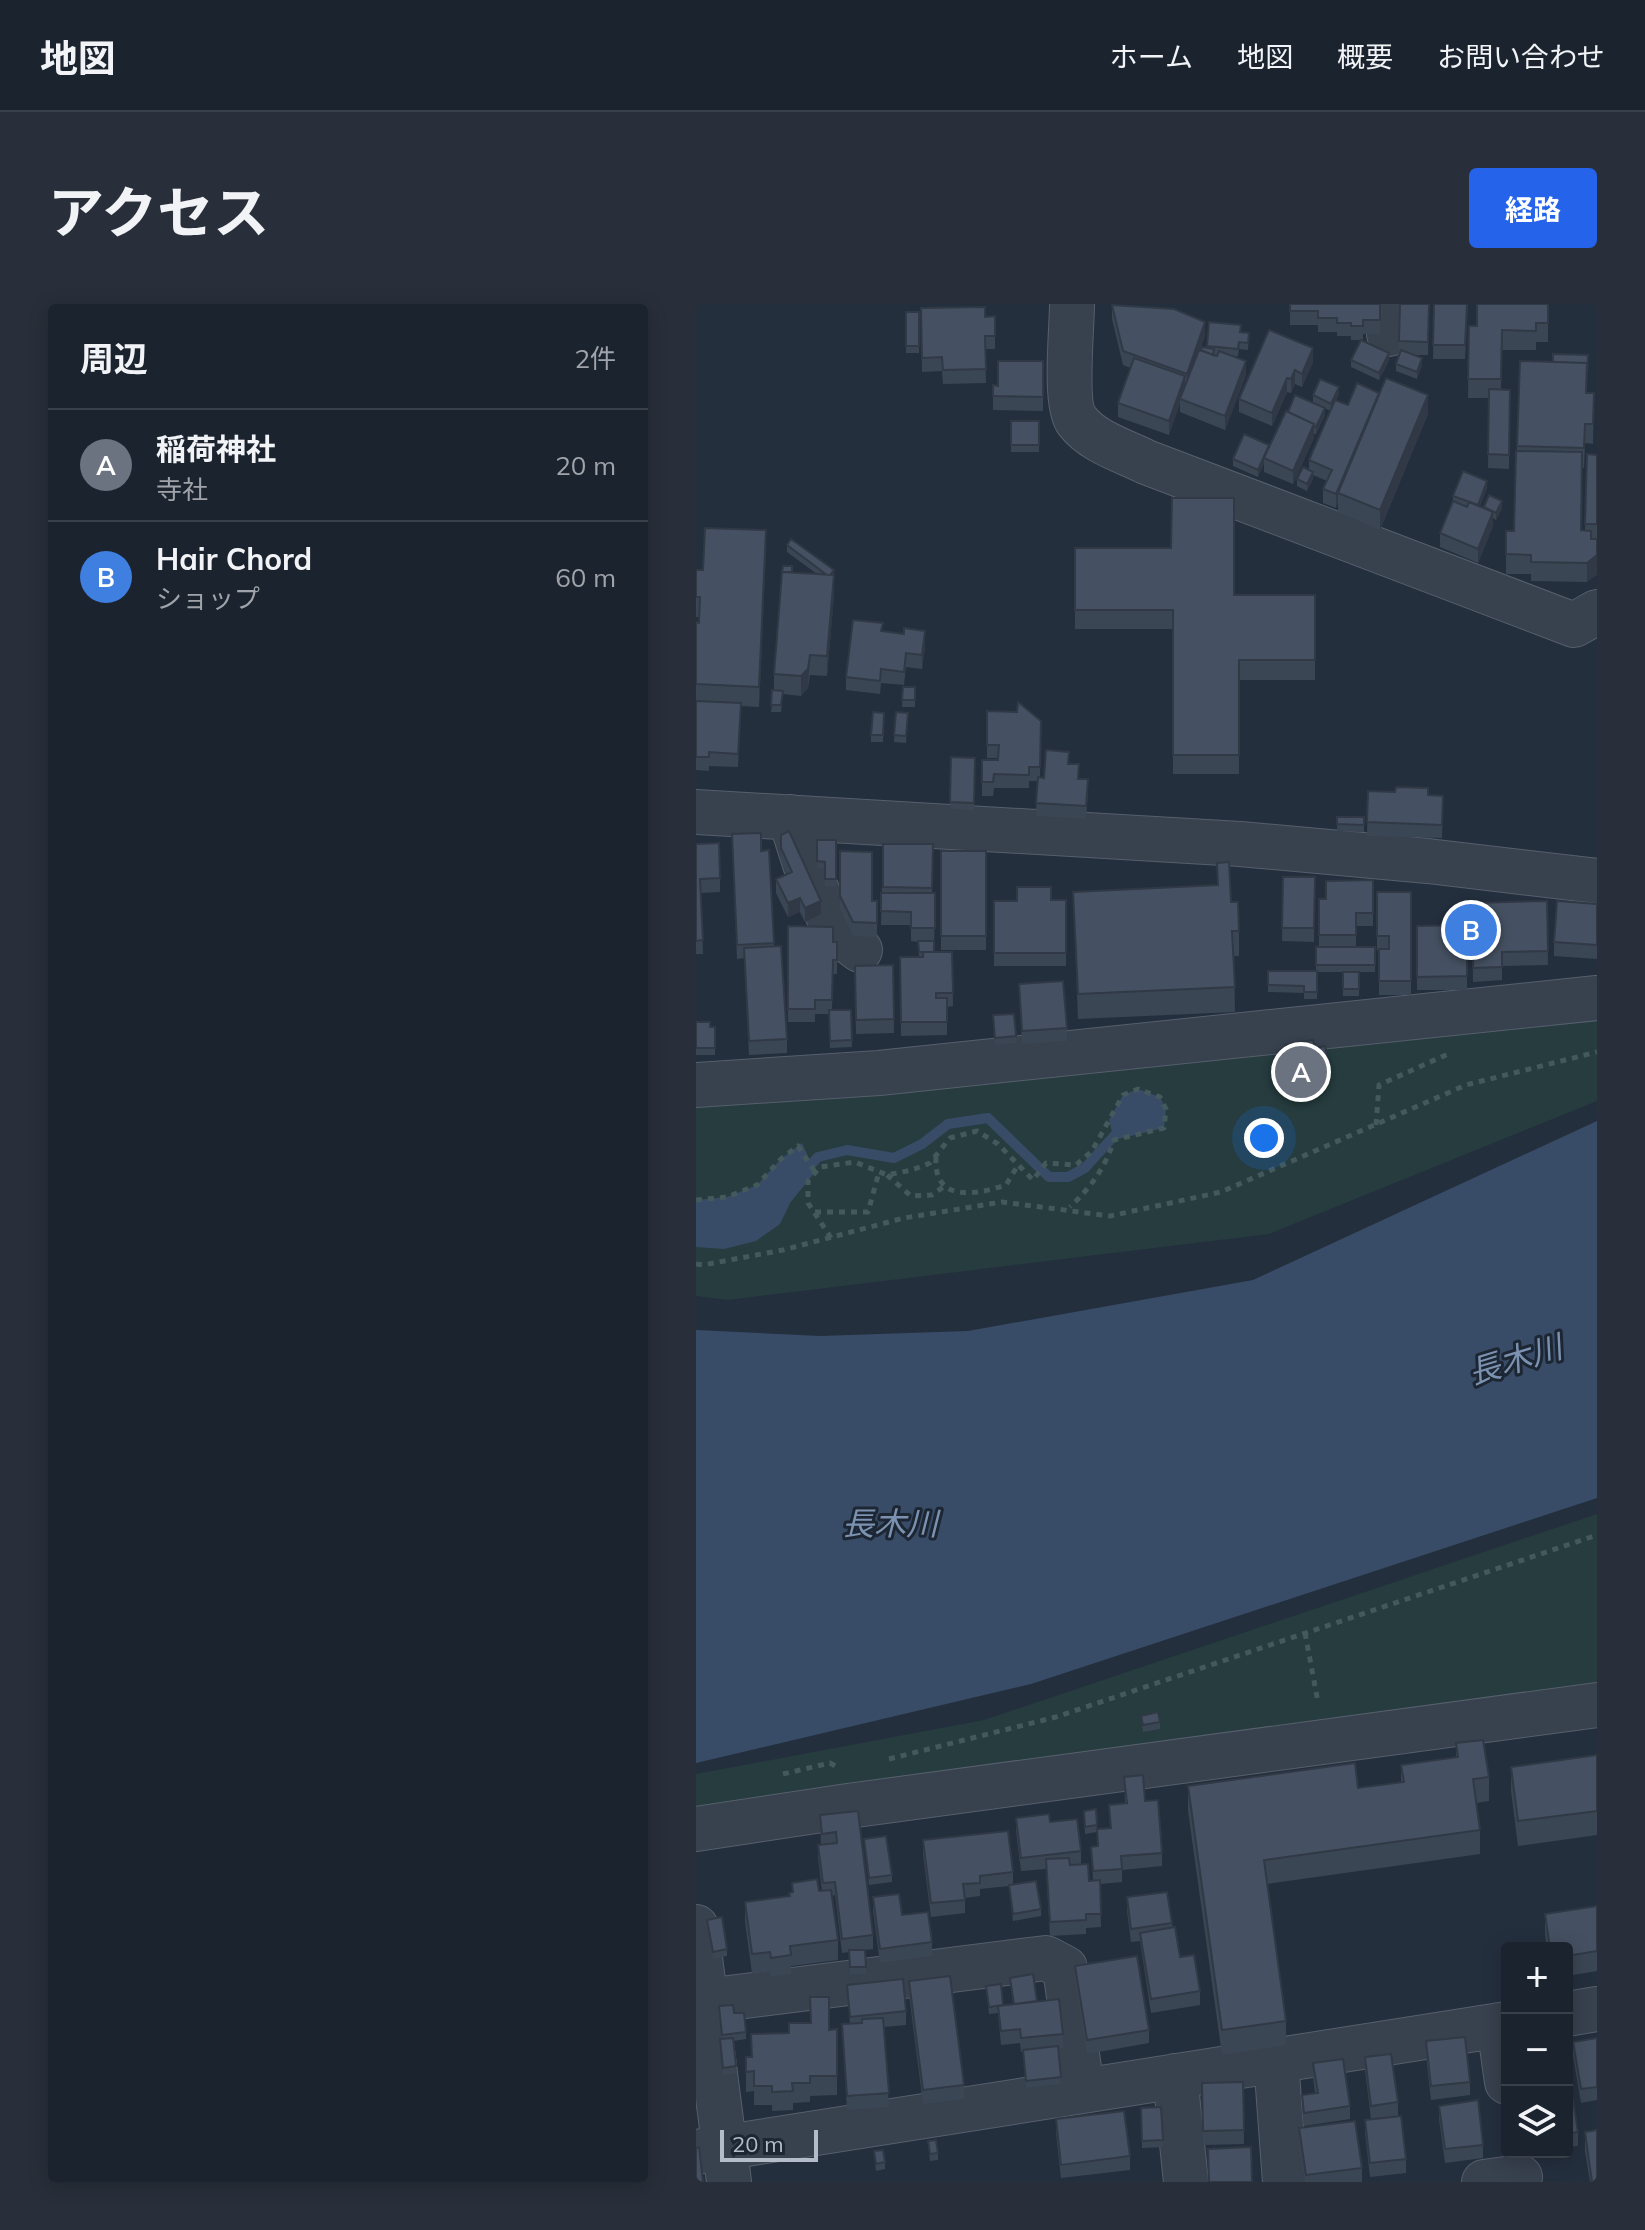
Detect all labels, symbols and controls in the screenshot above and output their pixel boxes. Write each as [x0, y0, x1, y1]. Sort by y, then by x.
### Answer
text: 地図 [40, 34, 116, 82]
text: ホーム [1110, 39, 1193, 74]
text: 地図 [1237, 39, 1293, 74]
text: 概要 [1337, 39, 1393, 74]
text: お問い合わせ [1437, 39, 1605, 74]
button: 経路 [1469, 168, 1597, 248]
text: アクセス [48, 177, 269, 247]
text: 周辺 [80, 337, 148, 380]
text: 2件 [574, 342, 616, 375]
text: 稲荷神社 [156, 430, 276, 468]
text: A [96, 449, 116, 482]
text: 20 m [555, 449, 616, 482]
text: 寺社 [156, 473, 208, 506]
text: Hair Chord [156, 540, 312, 578]
text: B [97, 561, 115, 594]
text: 60 m [555, 561, 616, 594]
text: ショップ [156, 582, 260, 615]
pin: B [1445, 900, 1497, 960]
pin: A [1275, 1042, 1327, 1102]
your location [1244, 1118, 1284, 1158]
water label: 長木川 [1463, 1325, 1570, 1392]
water label: 長木川 [842, 1503, 941, 1543]
map controls [1501, 1942, 1573, 2158]
button: + [1501, 1942, 1573, 2014]
button: − [1501, 2014, 1573, 2086]
button: layers [1501, 2086, 1573, 2158]
scale bar [720, 2126, 818, 2162]
text: 20 m [732, 2130, 783, 2158]

